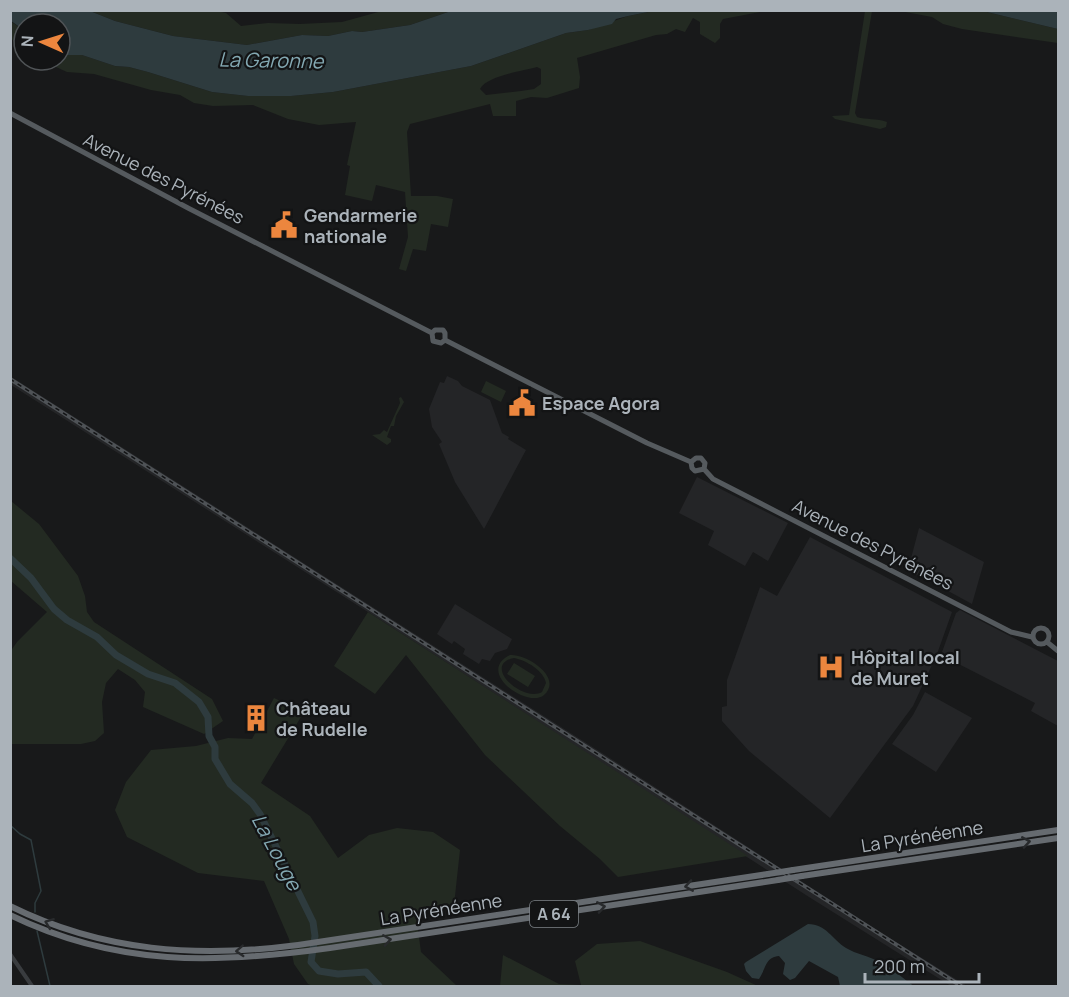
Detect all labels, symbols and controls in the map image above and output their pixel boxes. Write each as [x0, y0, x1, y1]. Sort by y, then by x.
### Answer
north arrow [12, 12, 72, 72]
text: N [16, 35, 38, 48]
water label: La Garonne [218, 46, 325, 74]
street label: Avenue des Pyrénées [79, 127, 249, 229]
place label: Gendarmerie nationale [304, 203, 418, 248]
public building icon: Gendarmerie nationale [269, 210, 299, 240]
public building icon: Espace Agora [507, 388, 537, 418]
place label: Espace Agora [542, 391, 660, 415]
street label: Avenue des Pyrénées [788, 493, 958, 595]
place label: Hôpital local de Muret [851, 645, 960, 690]
hospital icon: Hôpital local de Muret [816, 652, 846, 682]
place label: Château de Rudelle [276, 696, 368, 741]
building icon: Château de Rudelle [241, 703, 271, 733]
water label: La Louge [246, 809, 309, 896]
street label: La Pyrénéenne [859, 815, 985, 857]
one-way arrow [1022, 837, 1031, 849]
one-way arrow [685, 879, 695, 892]
street label: La Pyrénéenne [378, 888, 504, 930]
road number: A 64 [530, 901, 578, 927]
one-way arrow [596, 901, 606, 914]
one-way arrow [44, 917, 55, 930]
one-way arrow [383, 934, 392, 946]
one-way arrow [236, 945, 245, 958]
scale bar [865, 946, 979, 984]
text: 200 m [874, 954, 925, 978]

